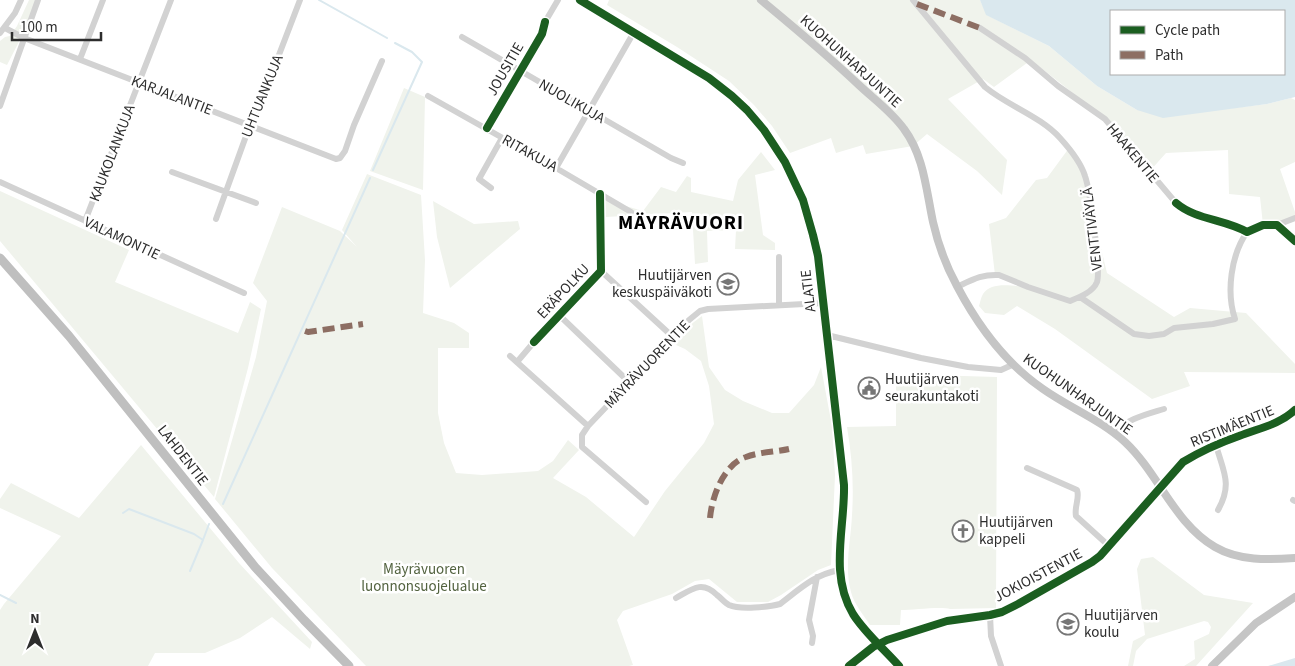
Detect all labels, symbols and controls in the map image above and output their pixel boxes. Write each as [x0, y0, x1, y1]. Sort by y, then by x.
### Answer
scale bar [12, 10, 101, 42]
street label: KUOHUNHARJUNTIE [795, 10, 906, 113]
legend [1110, 10, 1285, 75]
text: 100 m [20, 17, 58, 38]
text: Cycle path [1155, 20, 1220, 41]
street label: JOUSITIE [482, 39, 529, 100]
text: Path [1155, 45, 1183, 66]
street label: UHTUANKUJA [236, 51, 289, 141]
street label: KARJALANTIE [128, 70, 216, 121]
street label: NUOLIKUJA [535, 74, 609, 129]
street label: KAUKOLANKUJA [84, 101, 141, 205]
street label: HAAKENTIE [1101, 119, 1164, 188]
street label: RITAKUJA [498, 130, 562, 178]
street label: VENTTIVÄYLÄ [1077, 185, 1108, 272]
district label: MÄYRÄVUORI [618, 209, 744, 237]
street label: VALAMONTIE [80, 212, 163, 265]
street label: ERÄPOLKU [532, 259, 594, 324]
place label: Huutijärven keskuspäiväkoti [612, 265, 712, 303]
street label: ALATIE [795, 268, 822, 313]
school or university icon: Huutijärven keskuspäiväkoti [716, 272, 740, 296]
street label: MÄYRÄVUORENTIE [600, 315, 695, 413]
street label: KUOHUNHARJUNTIE [1018, 349, 1137, 440]
place label: Huutijärven seurakuntakoti [885, 369, 979, 407]
public building icon: Huutijärven seurakuntakoti [857, 376, 881, 400]
street label: RISTIMÄENTIE [1187, 400, 1277, 453]
street label: LAHDENTIE [152, 420, 213, 490]
place label: Huutijärven kappeli [979, 512, 1053, 550]
church icon: Huutijärven kappeli [951, 519, 975, 543]
street label: JOKIOISTENTIE [991, 543, 1086, 607]
park label: Mäyrävuoren luonnonsuojelualue [361, 559, 487, 597]
place label: Huutijärven koulu [1084, 605, 1158, 643]
north arrow [10, 606, 60, 656]
text: N [30, 609, 40, 629]
school or university icon: Huutijärven koulu [1056, 612, 1080, 636]

